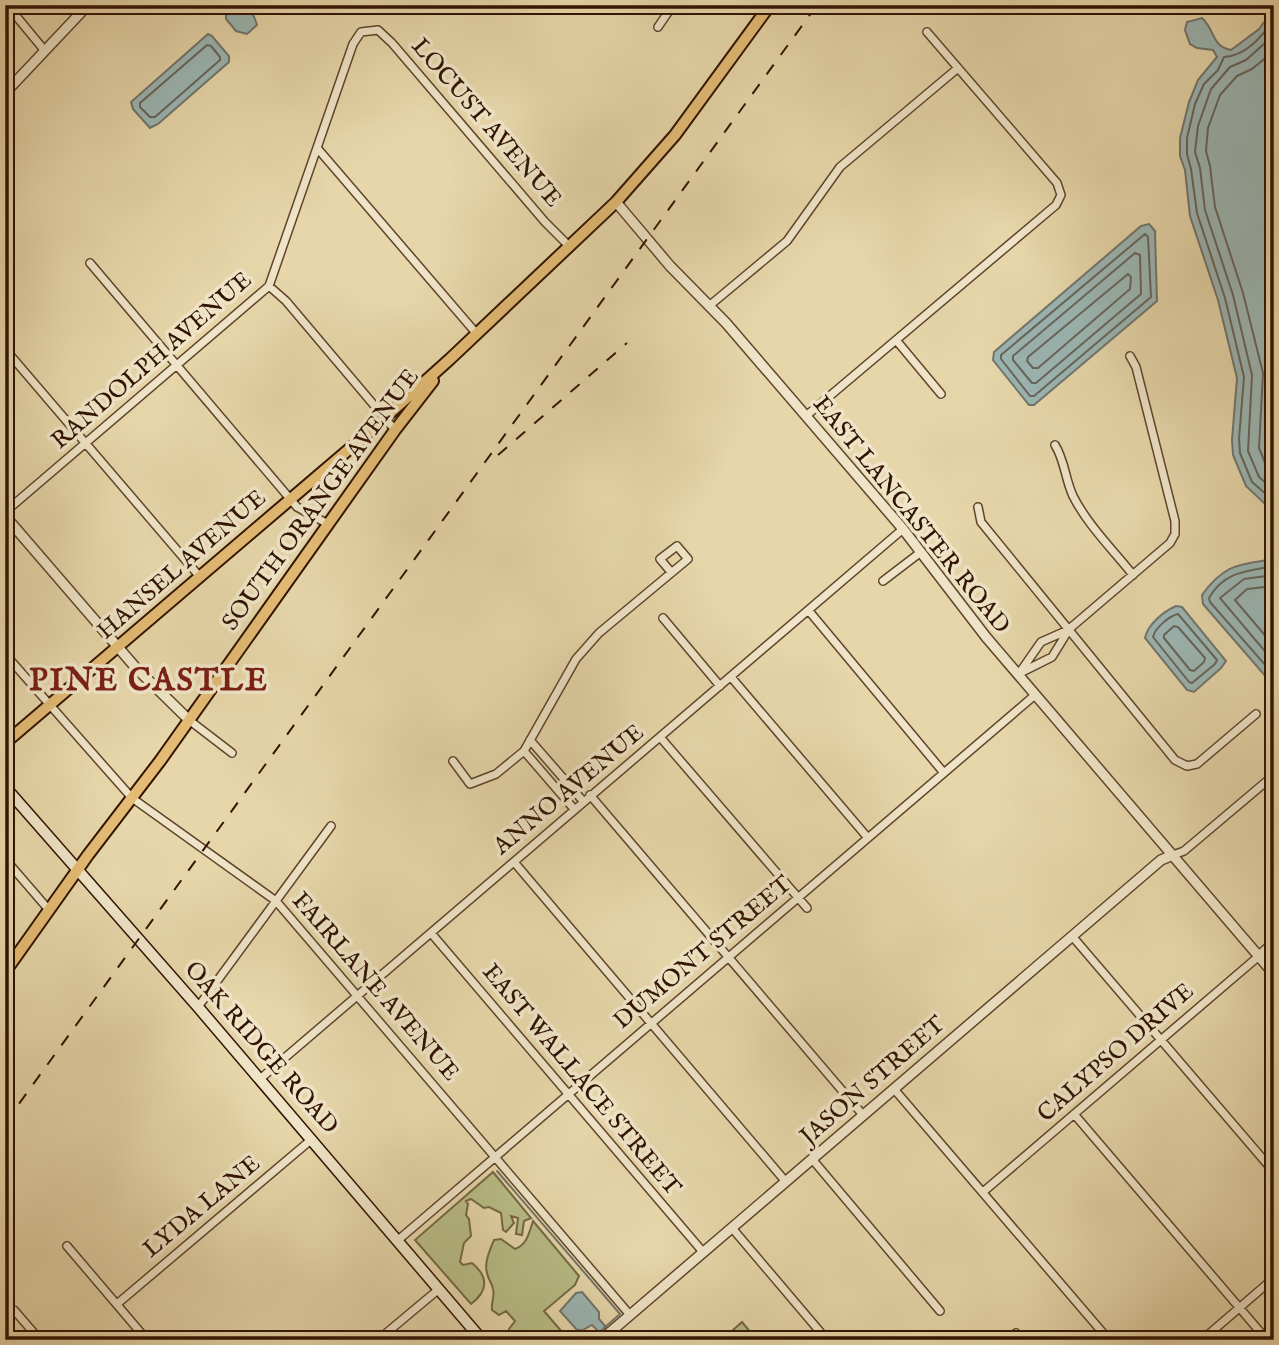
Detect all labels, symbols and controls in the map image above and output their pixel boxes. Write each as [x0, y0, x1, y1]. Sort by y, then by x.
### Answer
street label: LOCUST AVENUE [404, 32, 568, 214]
street label: RANDOLPH AVENUE [45, 265, 259, 457]
street label: SOUTH ORANGE AVENUE [215, 363, 427, 637]
street label: EAST LANCASTER ROAD [805, 390, 1017, 640]
street label: HANSEL AVENUE [91, 483, 273, 647]
district label: PINE CASTLE [29, 661, 269, 702]
street label: ANNO AVENUE [486, 718, 651, 863]
street label: DUMONT STREET [608, 869, 799, 1037]
street label: FAIRLANE AVENUE [284, 886, 466, 1088]
street label: OAK RIDGE ROAD [177, 955, 345, 1141]
street label: EAST WALLACE STREET [475, 958, 688, 1203]
street label: CALYPSO DRIVE [1031, 977, 1201, 1129]
street label: JASON STREET [792, 1009, 952, 1154]
street label: LYDA LANE [137, 1149, 267, 1265]

